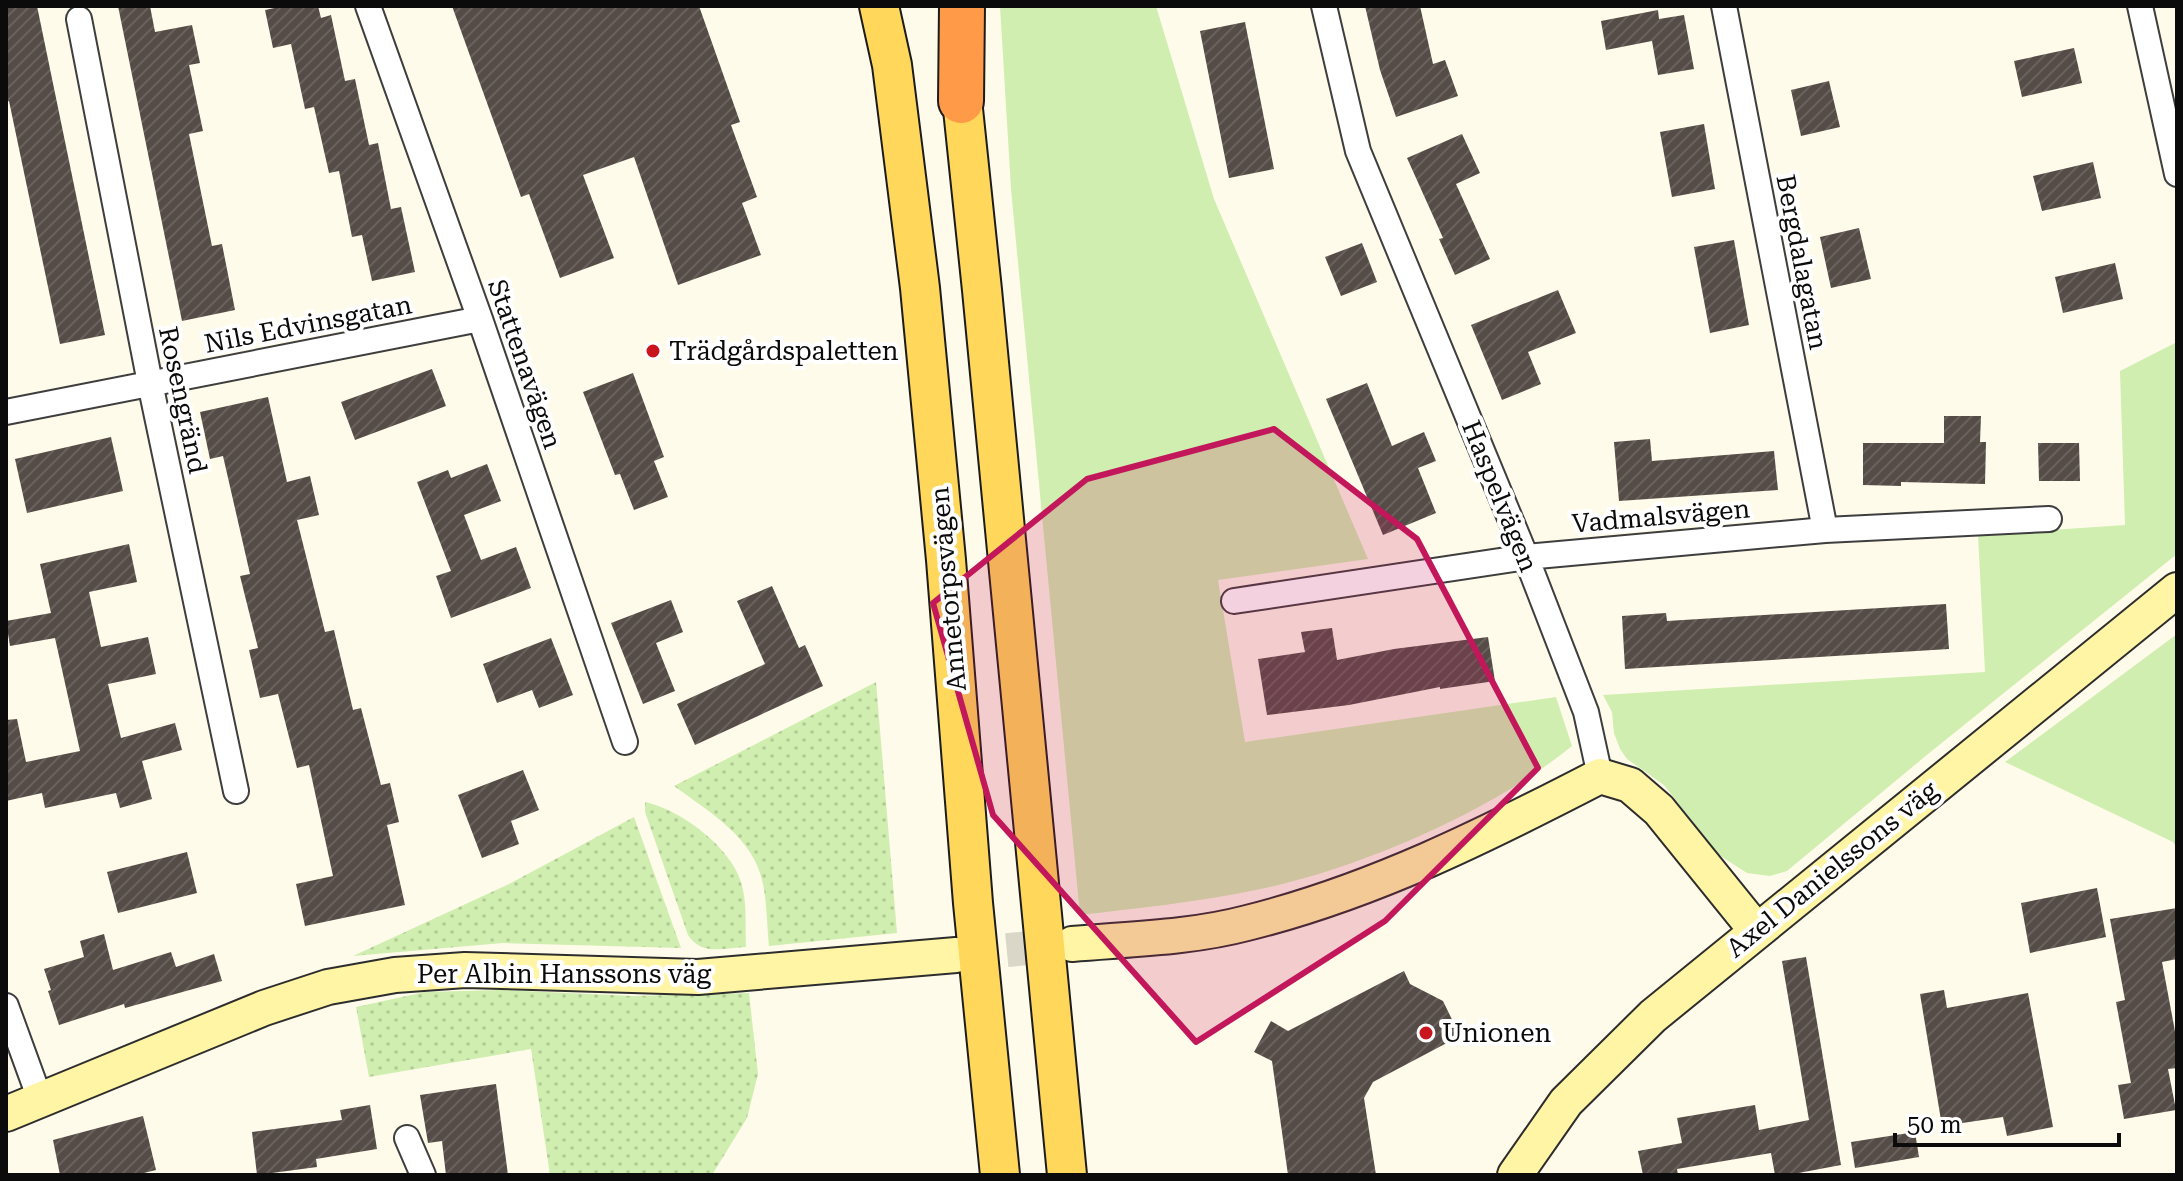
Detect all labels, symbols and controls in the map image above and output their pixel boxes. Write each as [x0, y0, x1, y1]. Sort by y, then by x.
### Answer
street label: Bergdalagatan [1770, 172, 1834, 352]
street label: Stattenavägen [482, 275, 568, 453]
street label: Nils Edvinsgatan [202, 289, 414, 359]
street label: Rosengränd [153, 324, 213, 477]
place label: Trädgårdspaletten [669, 336, 899, 366]
marker: Trädgårdspaletten [644, 342, 662, 360]
street label: Haspelvägen [1456, 416, 1544, 576]
street label: Annetorpsvägen [924, 485, 972, 692]
street label: Vadmalsvägen [1571, 493, 1752, 539]
street label: Axel Danielssons väg [1720, 774, 1944, 963]
street label: Per Albin Hanssons väg [417, 959, 711, 989]
place label: Unionen [1442, 1018, 1551, 1048]
marker: Unionen [1417, 1024, 1435, 1042]
scale bar [1895, 1097, 2119, 1147]
text: 50 m [1907, 1111, 1962, 1139]

